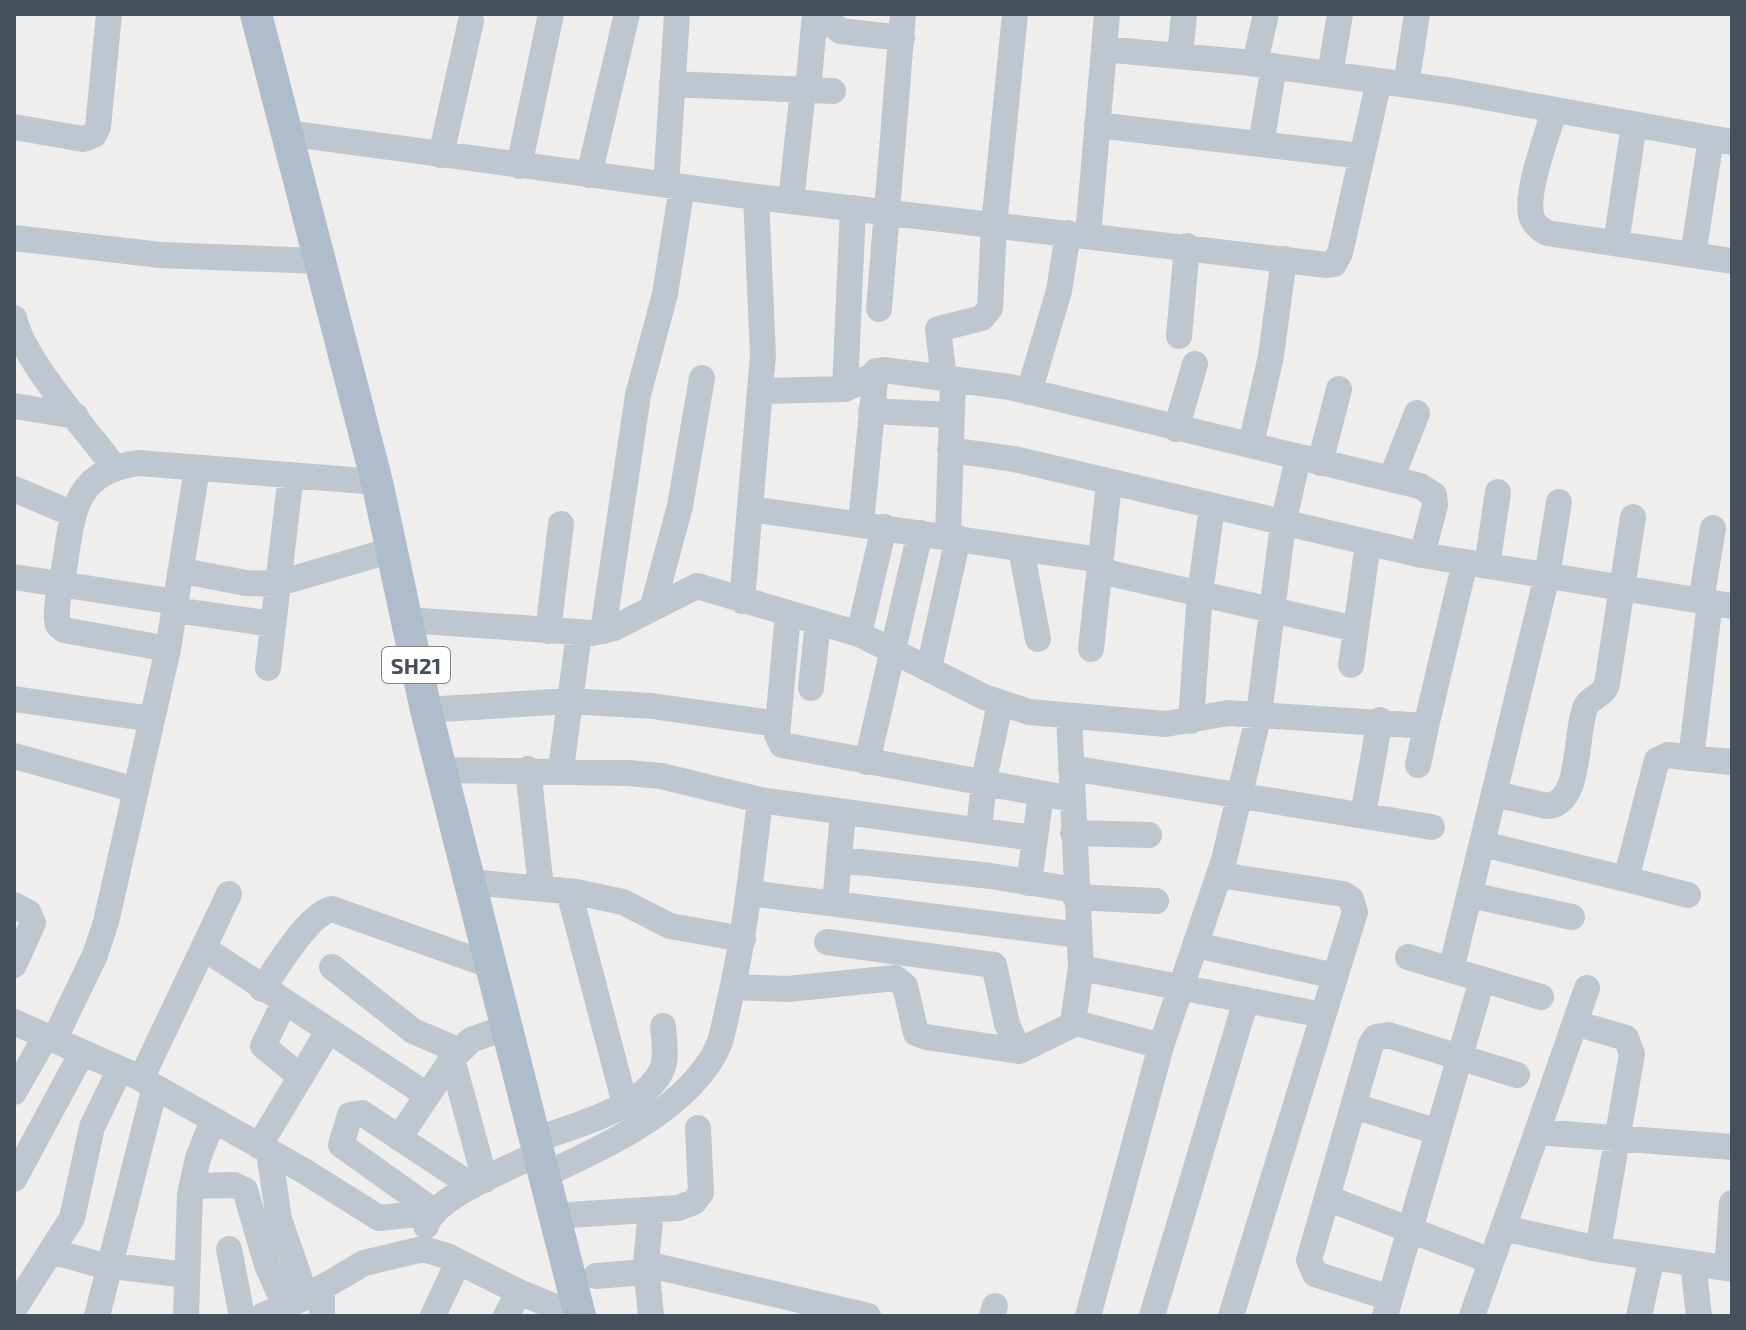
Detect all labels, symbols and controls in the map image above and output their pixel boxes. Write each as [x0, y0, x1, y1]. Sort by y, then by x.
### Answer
road number: SH21 [382, 647, 450, 683]

